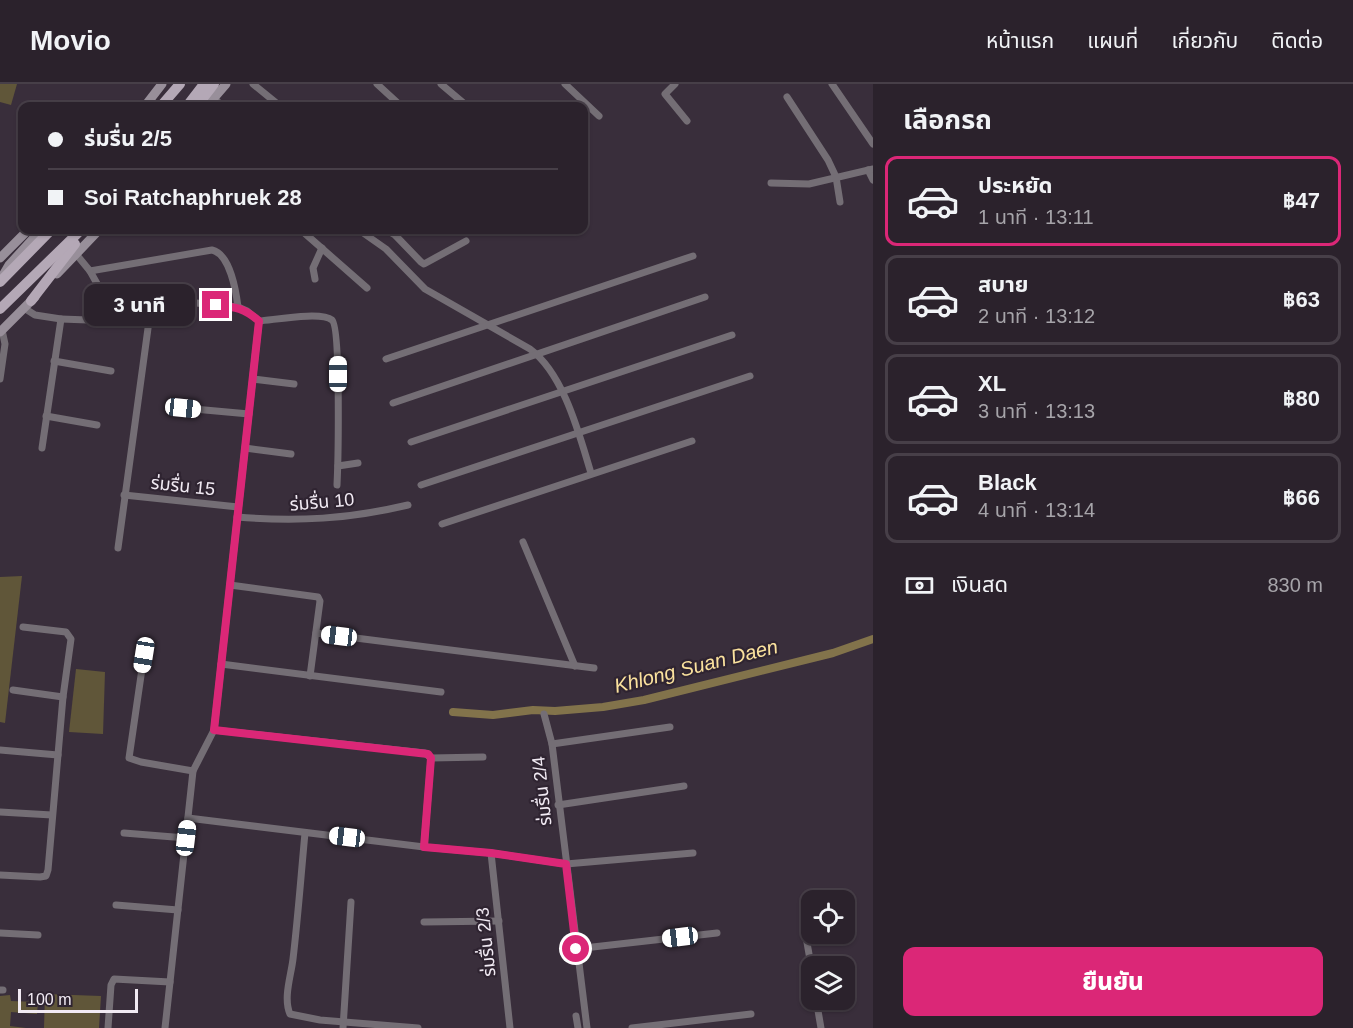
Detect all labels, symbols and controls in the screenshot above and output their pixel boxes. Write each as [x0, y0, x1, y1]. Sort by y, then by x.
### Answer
text: Movio [30, 25, 111, 56]
text: หน้าแรก [986, 29, 1054, 52]
text: แผนที่ [1087, 29, 1138, 52]
text: เกี่ยวกับ [1171, 29, 1238, 52]
text: ติดต่อ [1271, 29, 1323, 52]
text: เลือกรถ [903, 105, 992, 135]
text: ร่มรื่น 2/5 [84, 126, 172, 151]
text: ประหยัด [978, 173, 1053, 198]
icon: car [906, 174, 960, 228]
text: Soi Ratchaphruek 28 [84, 185, 302, 210]
text: ฿47 [1283, 188, 1320, 213]
text: 1 นาที · 13:11 [978, 206, 1094, 228]
text: สบาย [978, 272, 1028, 297]
icon: car [906, 273, 960, 327]
callout: 3 นาที [84, 284, 195, 326]
text: ฿63 [1283, 287, 1320, 312]
route end [202, 291, 229, 318]
text: 3 นาที [114, 294, 165, 316]
text: 2 นาที · 13:12 [978, 305, 1095, 327]
car [329, 356, 347, 392]
text: XL [978, 371, 1006, 396]
icon: car [906, 372, 960, 426]
text: ฿80 [1283, 386, 1320, 411]
car [164, 397, 202, 419]
text: 3 นาที · 13:13 [978, 400, 1095, 422]
street label: ร่มรื่น 15 [150, 470, 217, 499]
text: Black [978, 470, 1037, 495]
icon: car [906, 471, 960, 525]
text: ฿66 [1283, 485, 1320, 510]
street label: ร่มรื่น 10 [289, 486, 355, 515]
text: 4 นาที · 13:14 [978, 499, 1095, 521]
icon: cash [903, 569, 936, 602]
text: เงินสด [951, 572, 1008, 597]
text: 830 m [1267, 574, 1323, 596]
car [320, 625, 358, 647]
water label: Khlong Suan Daen [612, 635, 780, 697]
car [132, 636, 156, 674]
street label: ร่มรื่น 2/4 [525, 755, 556, 827]
car [175, 819, 197, 857]
car [328, 826, 366, 848]
map controls [801, 890, 855, 1010]
button: locate [801, 890, 855, 944]
street label: ร่มรื่น 2/3 [469, 906, 500, 978]
car [661, 926, 699, 948]
route start [562, 935, 589, 962]
button: ยืนยัน [903, 947, 1323, 1016]
button: layers [801, 956, 855, 1010]
scale bar [18, 986, 138, 1014]
text: 100 m [27, 991, 71, 1008]

